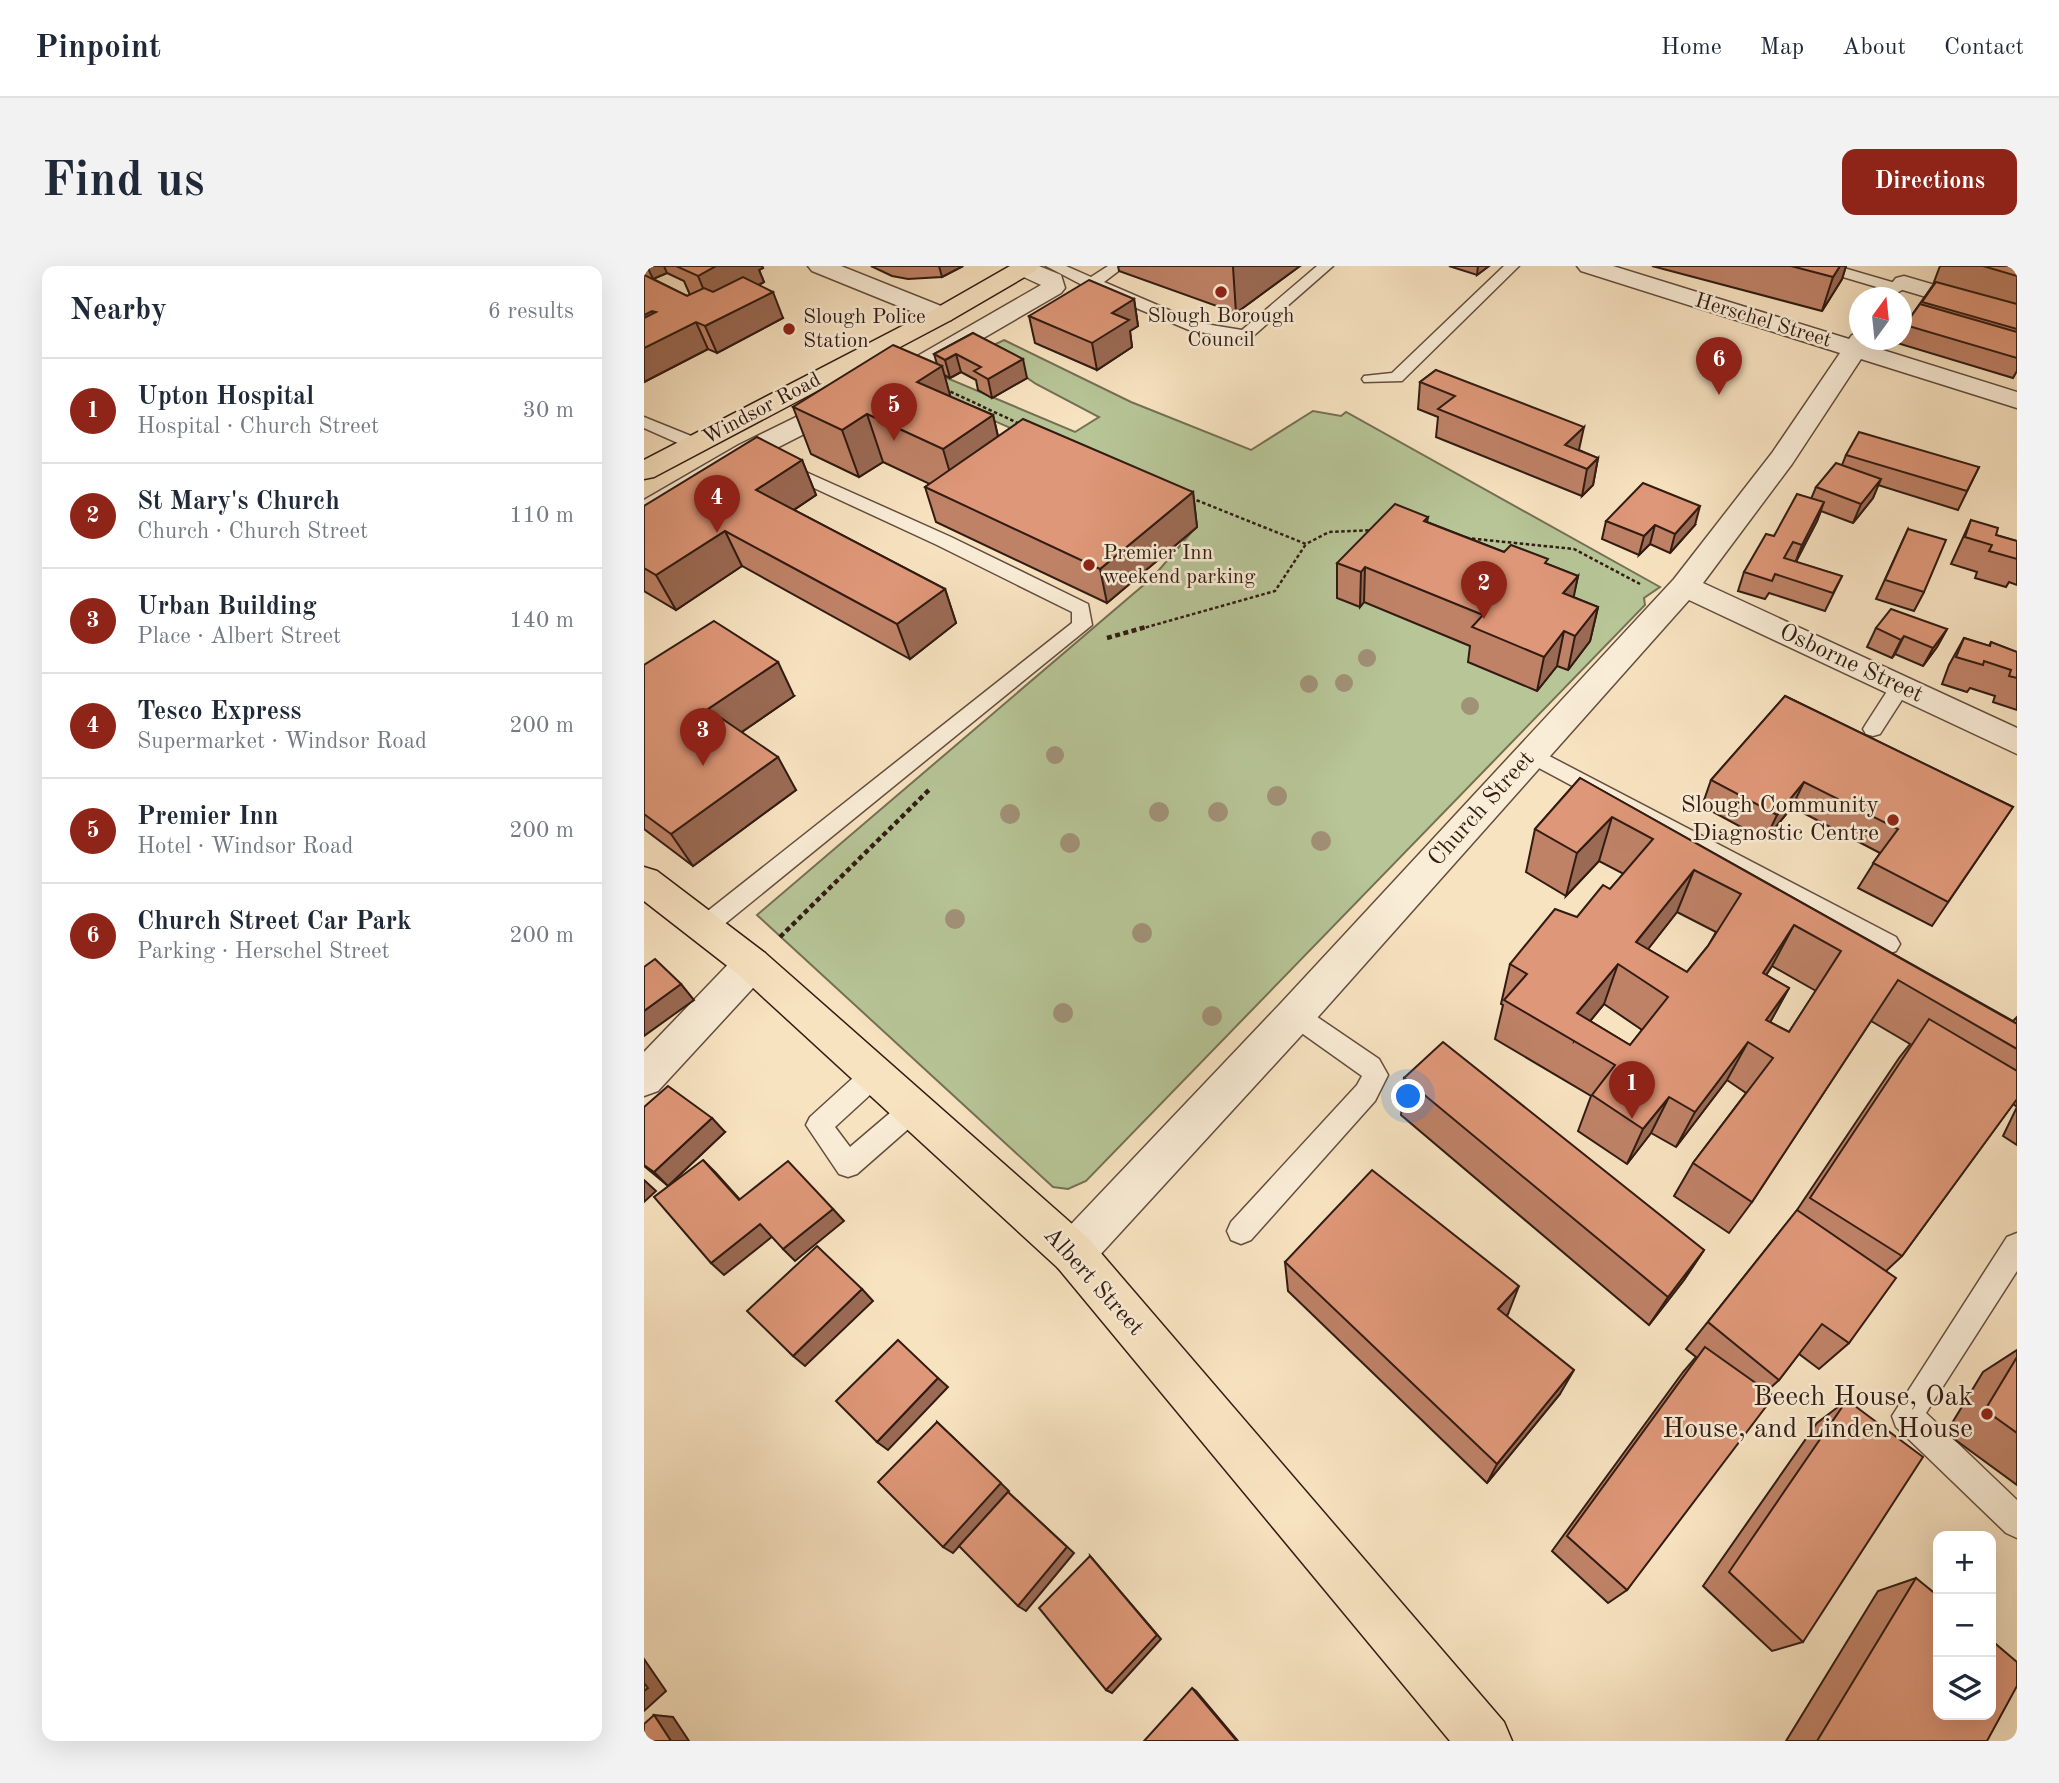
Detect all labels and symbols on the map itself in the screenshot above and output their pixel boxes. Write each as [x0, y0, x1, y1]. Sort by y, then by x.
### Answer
marker: Slough Borough Council [1213, 284, 1229, 300]
north arrow [1849, 287, 1912, 350]
street label: Herschel Street [1692, 290, 1834, 352]
place label: Slough Borough Council [1148, 306, 1294, 351]
place label: Slough Police Station [803, 307, 926, 352]
marker: Slough Police Station [781, 321, 797, 337]
pin: 6 [1696, 337, 1742, 395]
street label: Windsor Road [700, 369, 824, 449]
pin: 5 [871, 383, 917, 441]
pin: 4 [694, 475, 740, 533]
place label: Premier Inn weekend parking [1103, 543, 1256, 588]
marker: Premier Inn weekend parking [1081, 557, 1097, 573]
pin: 2 [1461, 561, 1507, 619]
street label: Osborne Street [1775, 620, 1927, 708]
pin: 3 [680, 708, 726, 766]
street label: Church Street [1424, 747, 1540, 871]
place label: Slough Community Diagnostic Centre [1681, 794, 1879, 846]
marker: Slough Community Diagnostic Centre [1885, 812, 1901, 828]
pin: 1 [1609, 1061, 1655, 1119]
your location [1391, 1079, 1425, 1113]
street label: Albert Street [1038, 1223, 1148, 1341]
place label: Beech House, Oak House, and Linden House [1662, 1384, 1973, 1444]
marker: Beech House, Oak House, and Linden House [1979, 1406, 1995, 1422]

